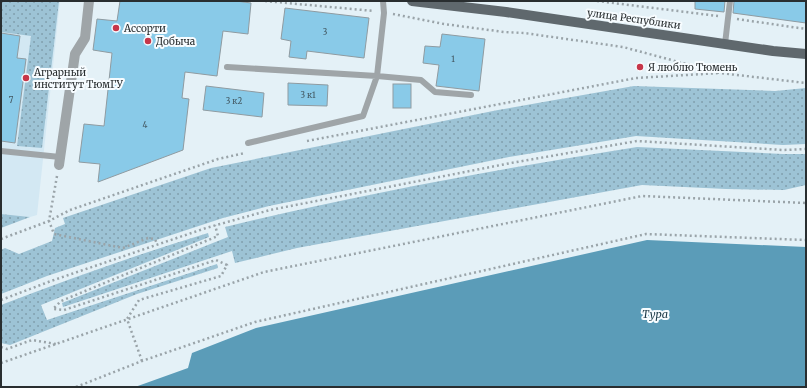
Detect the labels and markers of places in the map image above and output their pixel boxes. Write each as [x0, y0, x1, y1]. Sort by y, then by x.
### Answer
place label: Ассорти [123, 22, 166, 35]
marker: Ассорти [111, 23, 121, 33]
place label: Добыча [156, 35, 196, 48]
marker: Добыча [143, 36, 153, 46]
place label: Я люблю Тюмень [648, 61, 738, 74]
marker: Я люблю Тюмень [635, 62, 645, 72]
place label: Аграрный институт ТюмГУ [33, 66, 124, 91]
marker: Аграрный институт ТюмГУ [21, 73, 31, 83]

